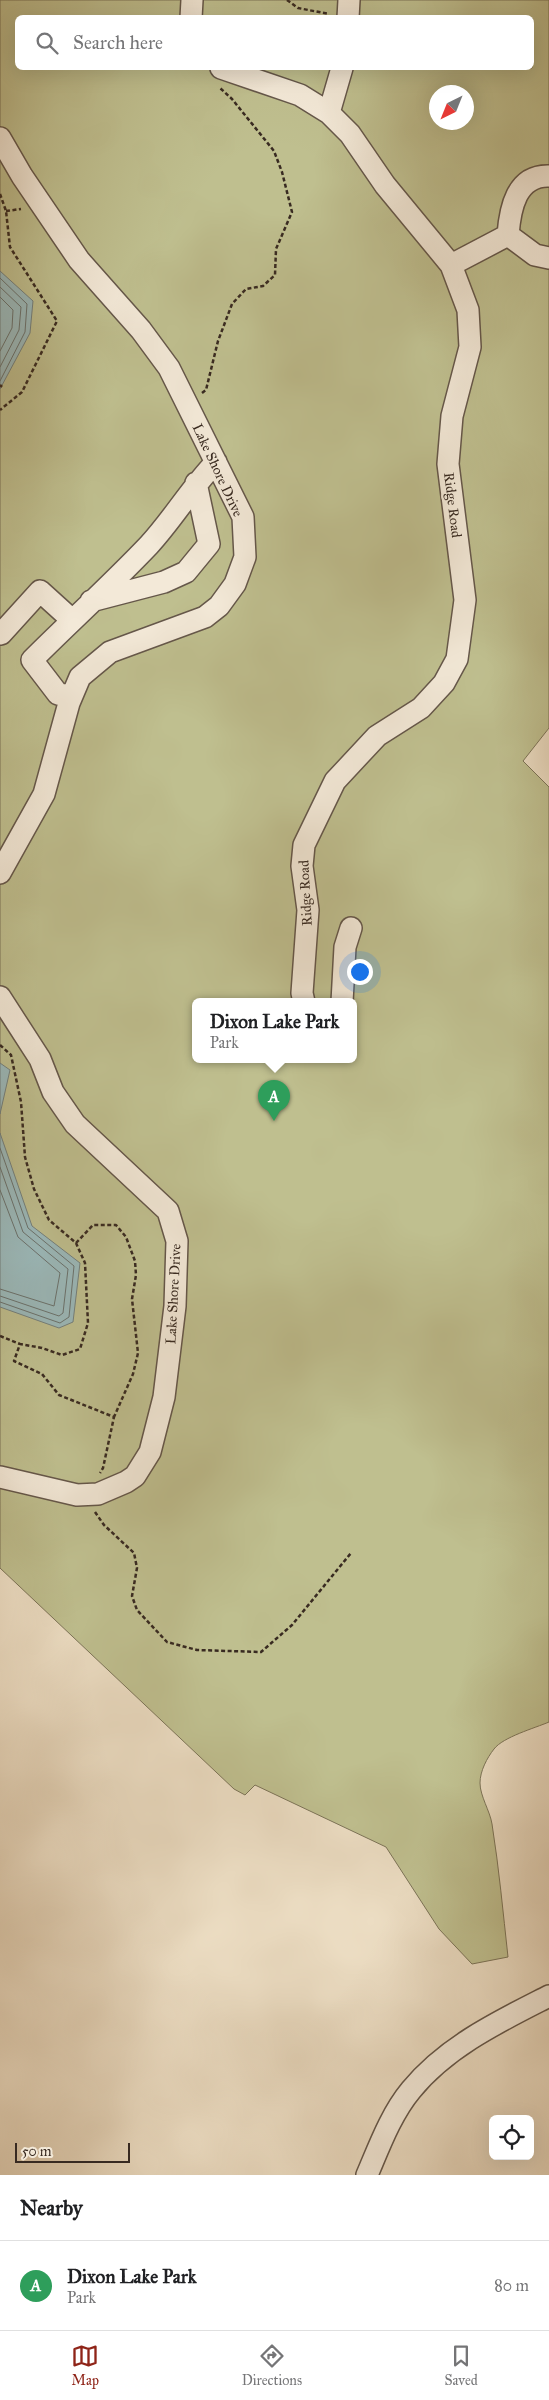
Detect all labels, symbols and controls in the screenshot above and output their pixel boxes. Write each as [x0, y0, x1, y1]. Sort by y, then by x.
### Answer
search box [15, 15, 534, 70]
icon: search [33, 29, 61, 57]
text: Search here [73, 31, 163, 54]
north arrow [429, 85, 474, 130]
street label: Lake Shore Drive [189, 421, 247, 520]
street label: Ridge Road [440, 471, 465, 539]
street label: Ridge Road [295, 860, 316, 926]
your location [347, 959, 373, 985]
popup [192, 998, 357, 1063]
text: Dixon Lake Park [210, 1010, 339, 1033]
text: Park [210, 1033, 239, 1052]
pin: A [258, 1080, 290, 1121]
street label: Lake Shore Drive [162, 1243, 185, 1345]
map controls [489, 2115, 534, 2160]
button: locate [489, 2115, 534, 2160]
scale bar [15, 2140, 130, 2163]
text: 50 m [22, 2143, 51, 2160]
text: Nearby [20, 2195, 83, 2221]
text: Dixon Lake Park [67, 2265, 197, 2288]
text: A [31, 2276, 41, 2295]
text: 80 m [494, 2276, 529, 2295]
text: Park [67, 2288, 96, 2307]
tab: Map [71, 2342, 99, 2389]
tab: Directions [242, 2342, 302, 2389]
tab: Saved [445, 2342, 478, 2389]

